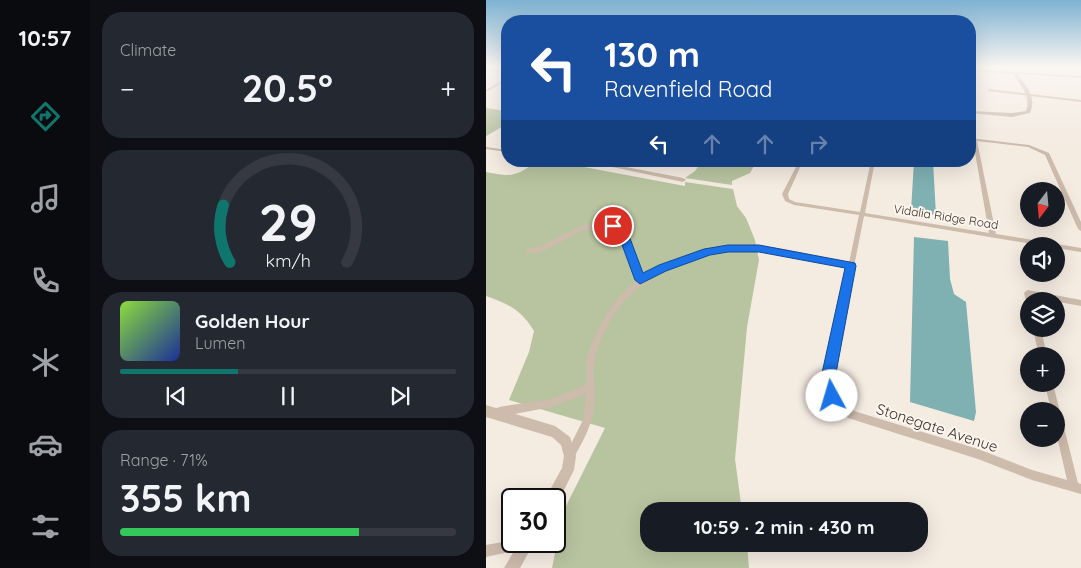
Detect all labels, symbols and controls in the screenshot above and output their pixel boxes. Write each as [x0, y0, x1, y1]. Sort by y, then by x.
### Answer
text: 10:57 [19, 24, 71, 52]
text: 130 m [604, 32, 700, 76]
icon: left [521, 35, 586, 100]
text: Climate [120, 40, 176, 60]
text: 20.5° [242, 64, 333, 112]
text: − [120, 71, 135, 106]
text: + [440, 71, 456, 106]
text: Ravenfield Road [604, 75, 772, 103]
icon: directions [28, 99, 63, 134]
icon: left [645, 130, 673, 158]
icon: ahead [698, 130, 726, 158]
icon: ahead [751, 130, 779, 158]
icon: right [804, 130, 832, 158]
icon: music [28, 181, 63, 216]
north arrow [1020, 182, 1065, 228]
map controls [1020, 182, 1065, 447]
text: 29 [258, 189, 318, 254]
street label: Vidalia Ridge Road [893, 201, 1000, 232]
pin [592, 205, 634, 247]
icon: arrive [599, 212, 627, 240]
button: sound [1020, 237, 1065, 282]
text: km/h [265, 249, 311, 271]
icon: phone [28, 263, 63, 298]
button: layers [1020, 292, 1065, 337]
text: Golden Hour [195, 309, 310, 333]
text: Lumen [195, 333, 246, 353]
icon: climate [28, 345, 63, 380]
button: + [1020, 347, 1065, 392]
position arrow [805, 369, 857, 421]
icon: previous [162, 382, 190, 410]
icon: pause [274, 382, 302, 410]
icon: next [386, 382, 414, 410]
street label: Stonegate Avenue [874, 399, 1000, 456]
button: − [1020, 402, 1065, 447]
icon: car [28, 427, 63, 462]
text: Range · 71% [120, 450, 208, 470]
text: 355 km [120, 474, 251, 522]
speed limit sign: 30 [501, 488, 566, 553]
icon: filters [28, 509, 63, 544]
text: 10:59 · 2 min · 430 m [693, 515, 875, 539]

